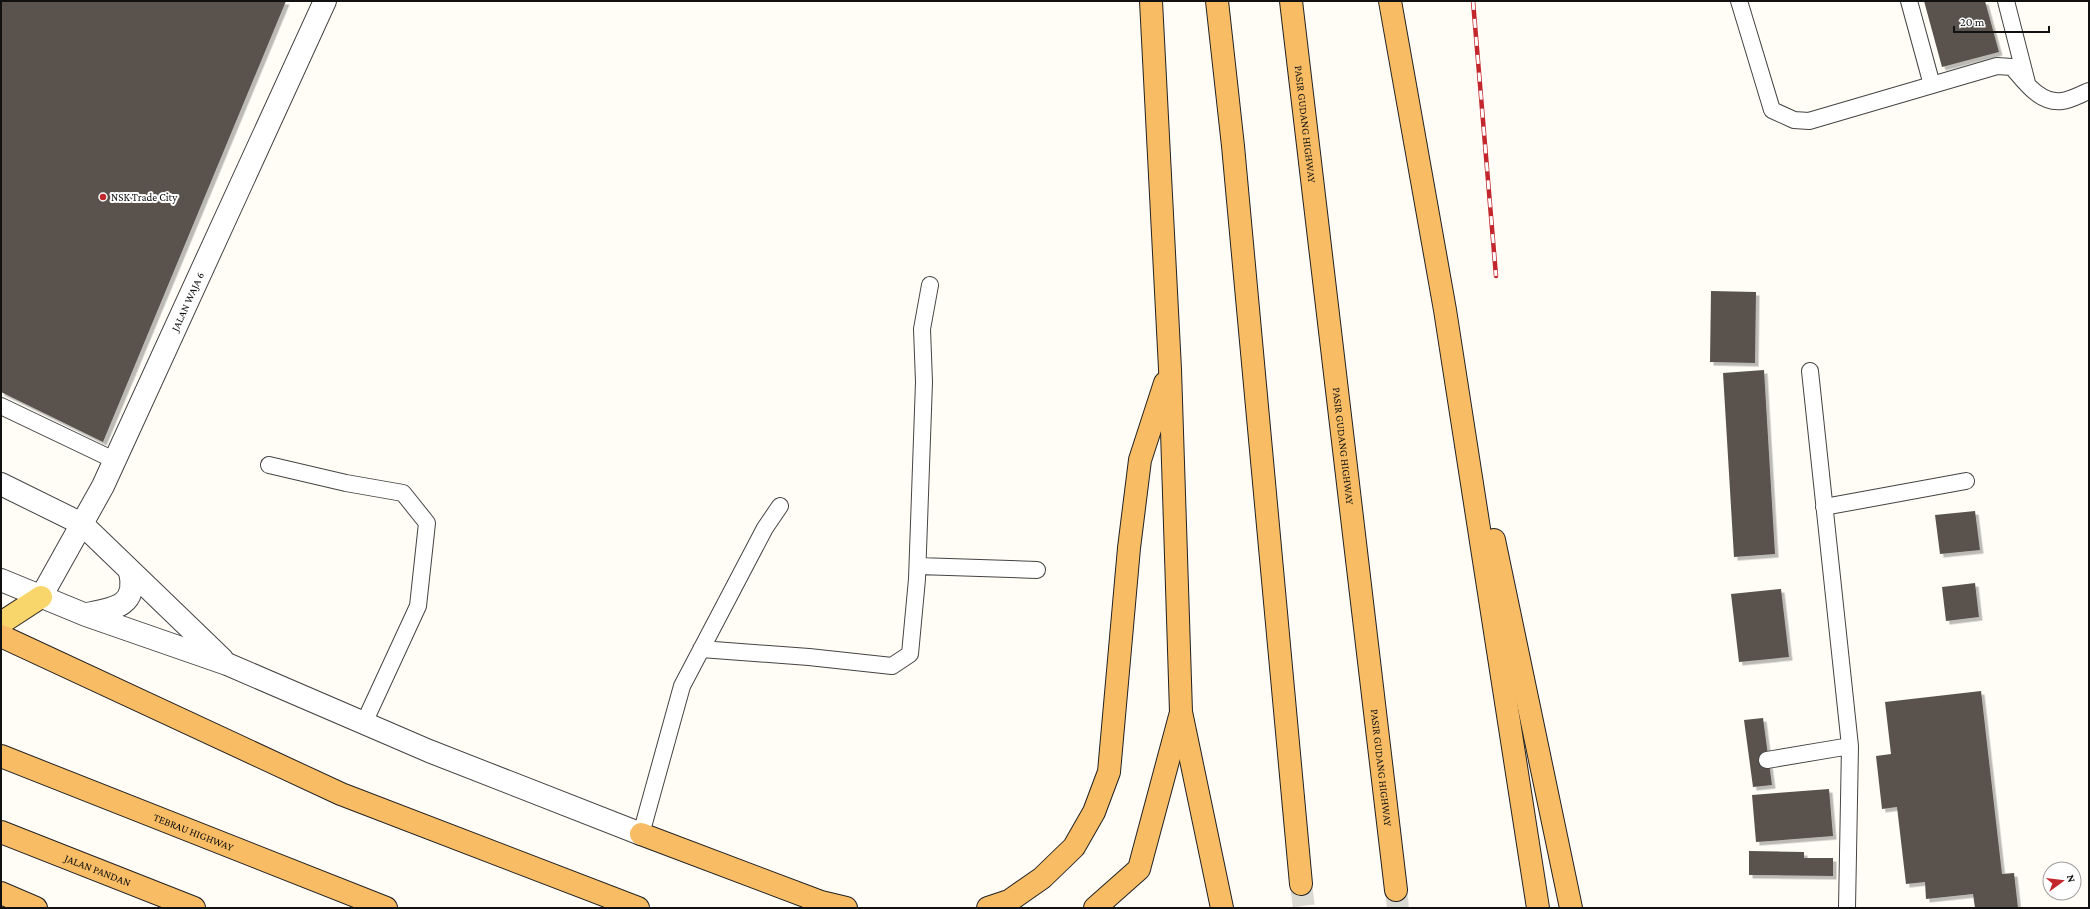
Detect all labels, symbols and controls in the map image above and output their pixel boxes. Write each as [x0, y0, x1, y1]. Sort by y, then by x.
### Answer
scale bar [1954, 8, 2049, 34]
text: 20 m [1960, 15, 1985, 29]
street label: PASIR GUDANG HIGHWAY [1293, 65, 1318, 184]
place label: NSK Trade City [111, 191, 178, 204]
marker: NSK Trade City [98, 192, 108, 202]
street label: JALAN WAJA 6 [168, 270, 206, 334]
street label: PASIR GUDANG HIGHWAY [1331, 387, 1356, 505]
street label: PASIR GUDANG HIGHWAY [1369, 708, 1394, 827]
street label: TEBRAU HIGHWAY [152, 811, 236, 853]
street label: JALAN PANDAN [62, 851, 133, 889]
north arrow [2042, 861, 2082, 901]
text: N [2065, 873, 2079, 884]

